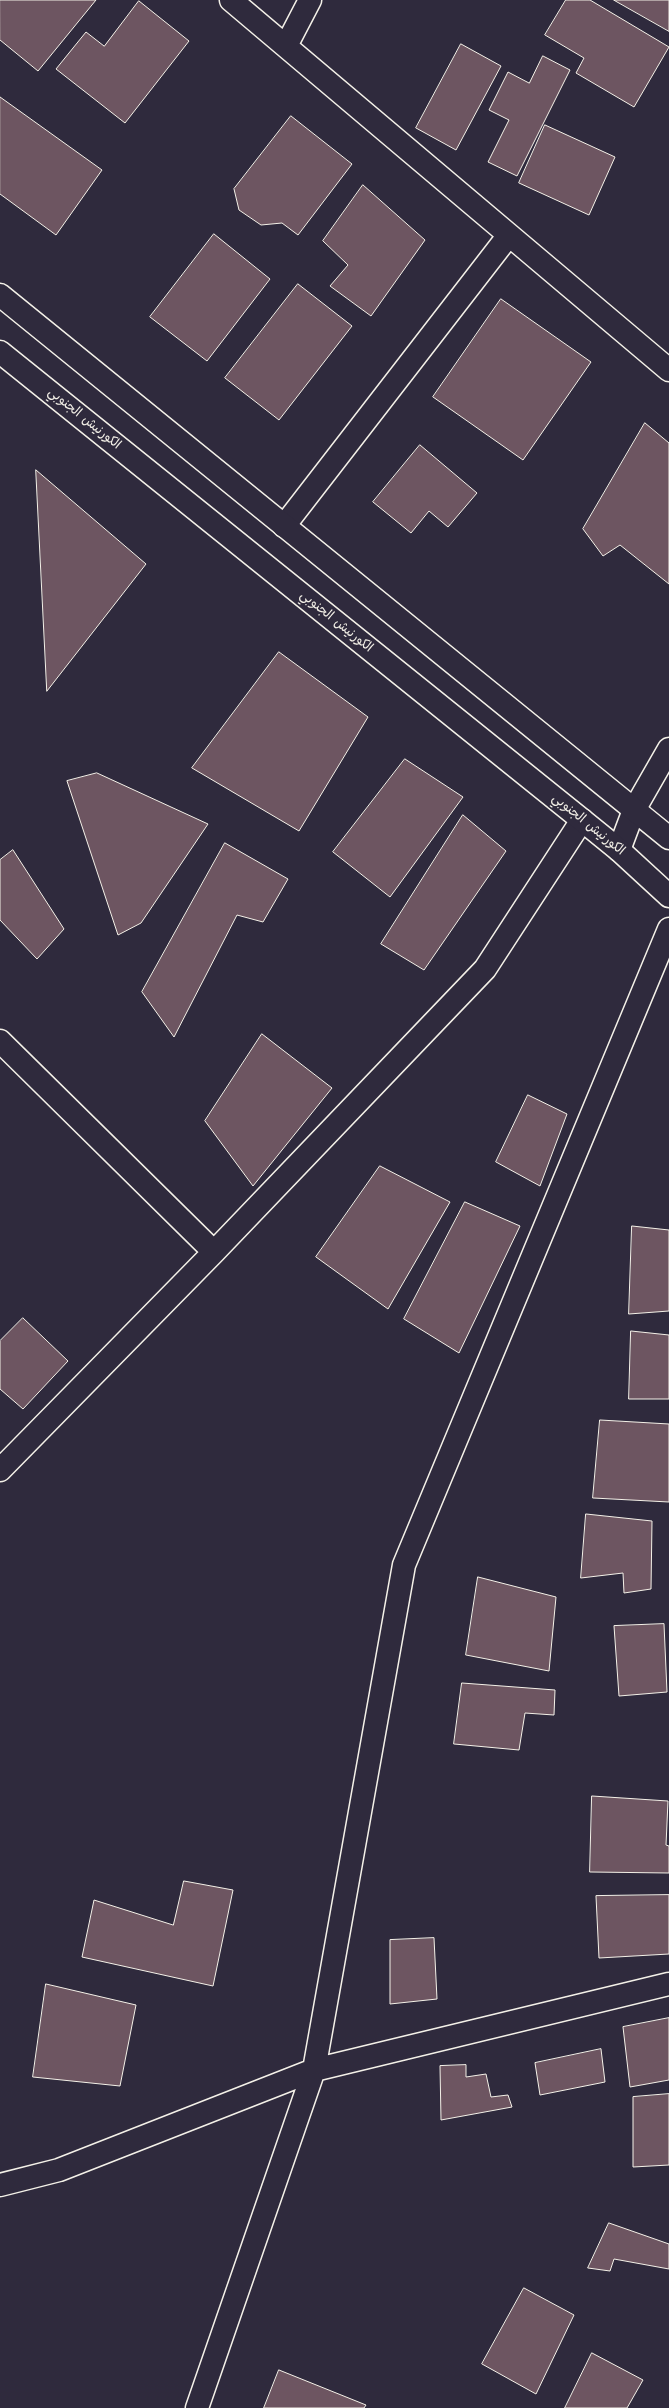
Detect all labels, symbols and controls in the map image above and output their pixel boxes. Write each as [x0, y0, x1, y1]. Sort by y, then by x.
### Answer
street label: الكورنيش الجنوبي [44, 385, 124, 453]
street label: الكورنيش الجنوبي [296, 588, 376, 656]
street label: الكورنيش الجنوبي [548, 791, 628, 859]

